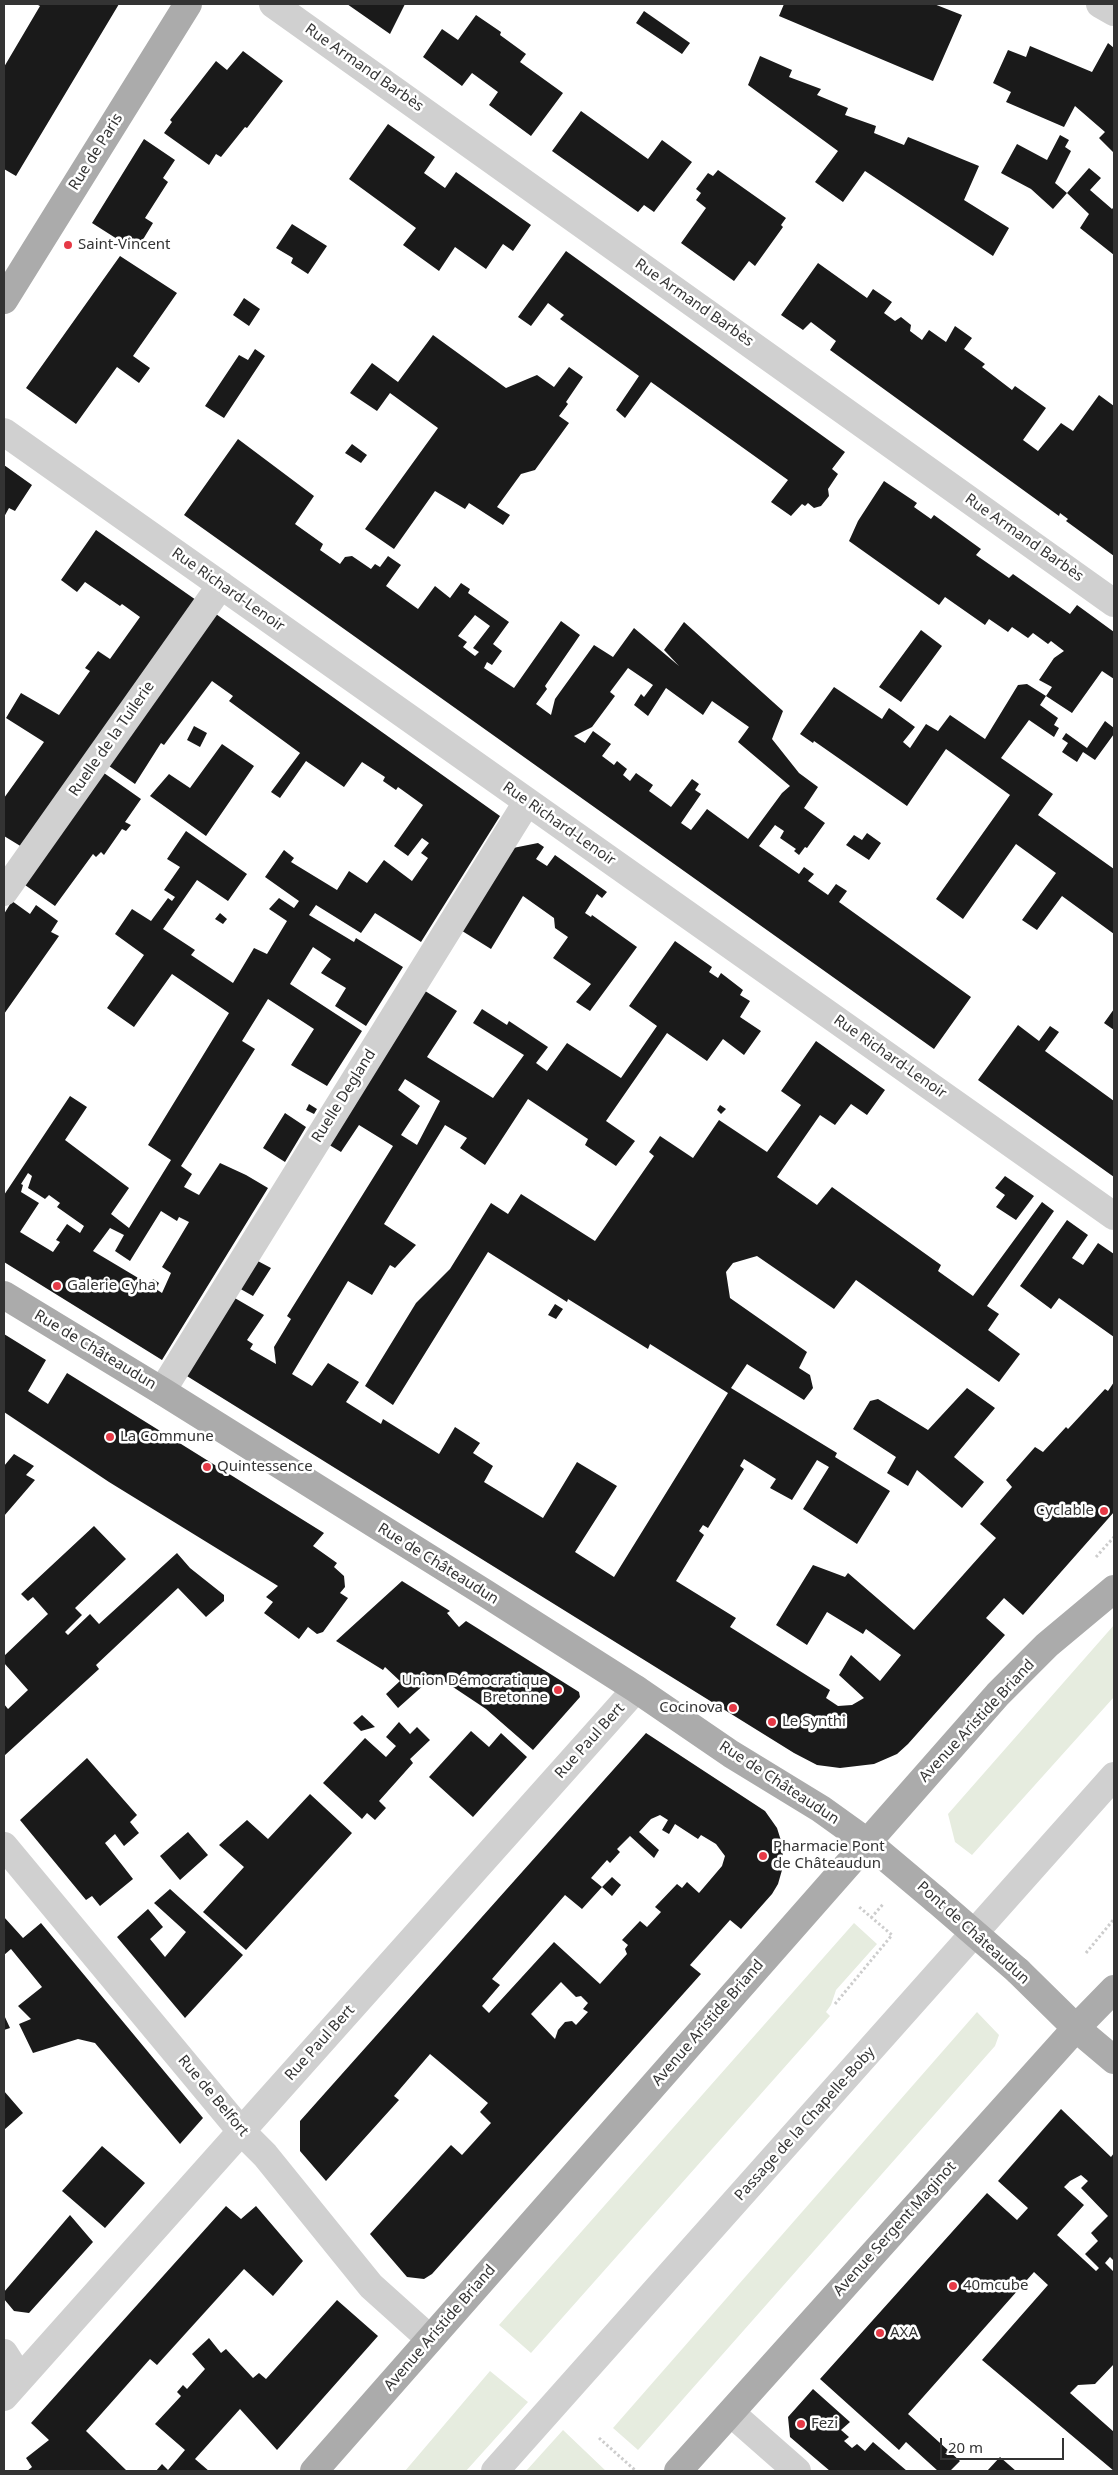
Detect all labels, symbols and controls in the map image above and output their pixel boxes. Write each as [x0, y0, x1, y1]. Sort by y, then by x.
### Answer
street label: Rue Armand Barbès [301, 20, 427, 116]
street label: Rue de Paris [65, 110, 127, 194]
place label: Saint-Vincent [78, 236, 171, 254]
marker: Saint-Vincent [62, 239, 74, 251]
street label: Rue Armand Barbès [631, 255, 757, 351]
street label: Rue Armand Barbès [961, 490, 1087, 586]
street label: Rue Richard-Lenoir [168, 544, 288, 636]
street label: Ruelle de la Tuilerie [65, 678, 159, 800]
street label: Rue Richard-Lenoir [499, 778, 619, 870]
street label: Rue Richard-Lenoir [830, 1011, 950, 1103]
street label: Ruelle Degland [308, 1046, 380, 1146]
place label: Galerie Cyha [67, 1277, 156, 1295]
marker: Galerie Cyha [51, 1280, 63, 1292]
street label: Rue de Châteaudun [31, 1306, 159, 1394]
place label: La Commune [120, 1428, 214, 1446]
marker: La Commune [104, 1431, 116, 1443]
place label: Quintessence [217, 1458, 313, 1476]
marker: Quintessence [201, 1461, 213, 1473]
place label: Cyclable [1036, 1502, 1094, 1520]
marker: Cyclable [1098, 1505, 1110, 1517]
street label: Rue de Châteaudun [374, 1520, 502, 1608]
street label: Avenue Aristide Briand [916, 1656, 1038, 1786]
place label: Union Démocratique Bretonne [401, 1672, 548, 1707]
marker: Union Démocratique Bretonne [552, 1684, 564, 1696]
place label: Cocinova [659, 1699, 723, 1717]
street label: Rue Paul Bert [551, 1700, 629, 1782]
marker: Cocinova [727, 1702, 739, 1714]
place label: Le Synthi [782, 1713, 846, 1731]
marker: Le Synthi [766, 1716, 778, 1728]
street label: Rue de Châteaudun [716, 1738, 842, 1828]
place label: Pharmacie Pont de Châteaudun [773, 1838, 885, 1873]
marker: Pharmacie Pont de Châteaudun [757, 1850, 769, 1862]
street label: Pont de Châteaudun [913, 1878, 1033, 1988]
street label: Avenue Aristide Briand [648, 1956, 768, 2090]
street label: Rue Paul Bert [281, 2002, 359, 2084]
street label: Passage de la Chapelle-Boby [731, 2043, 879, 2205]
street label: Rue de Belfort [174, 2052, 252, 2140]
street label: Avenue Sergent Maginot [830, 2158, 960, 2300]
street label: Avenue Aristide Briand [380, 2261, 500, 2395]
place label: 40mcube [963, 2277, 1028, 2295]
marker: 40mcube [947, 2280, 959, 2292]
place label: AXA [890, 2324, 918, 2342]
marker: AXA [874, 2327, 886, 2339]
place label: Fezi [811, 2415, 838, 2433]
marker: Fezi [795, 2418, 807, 2430]
scale bar [943, 2428, 1067, 2460]
text: 20 m [948, 2437, 983, 2457]

